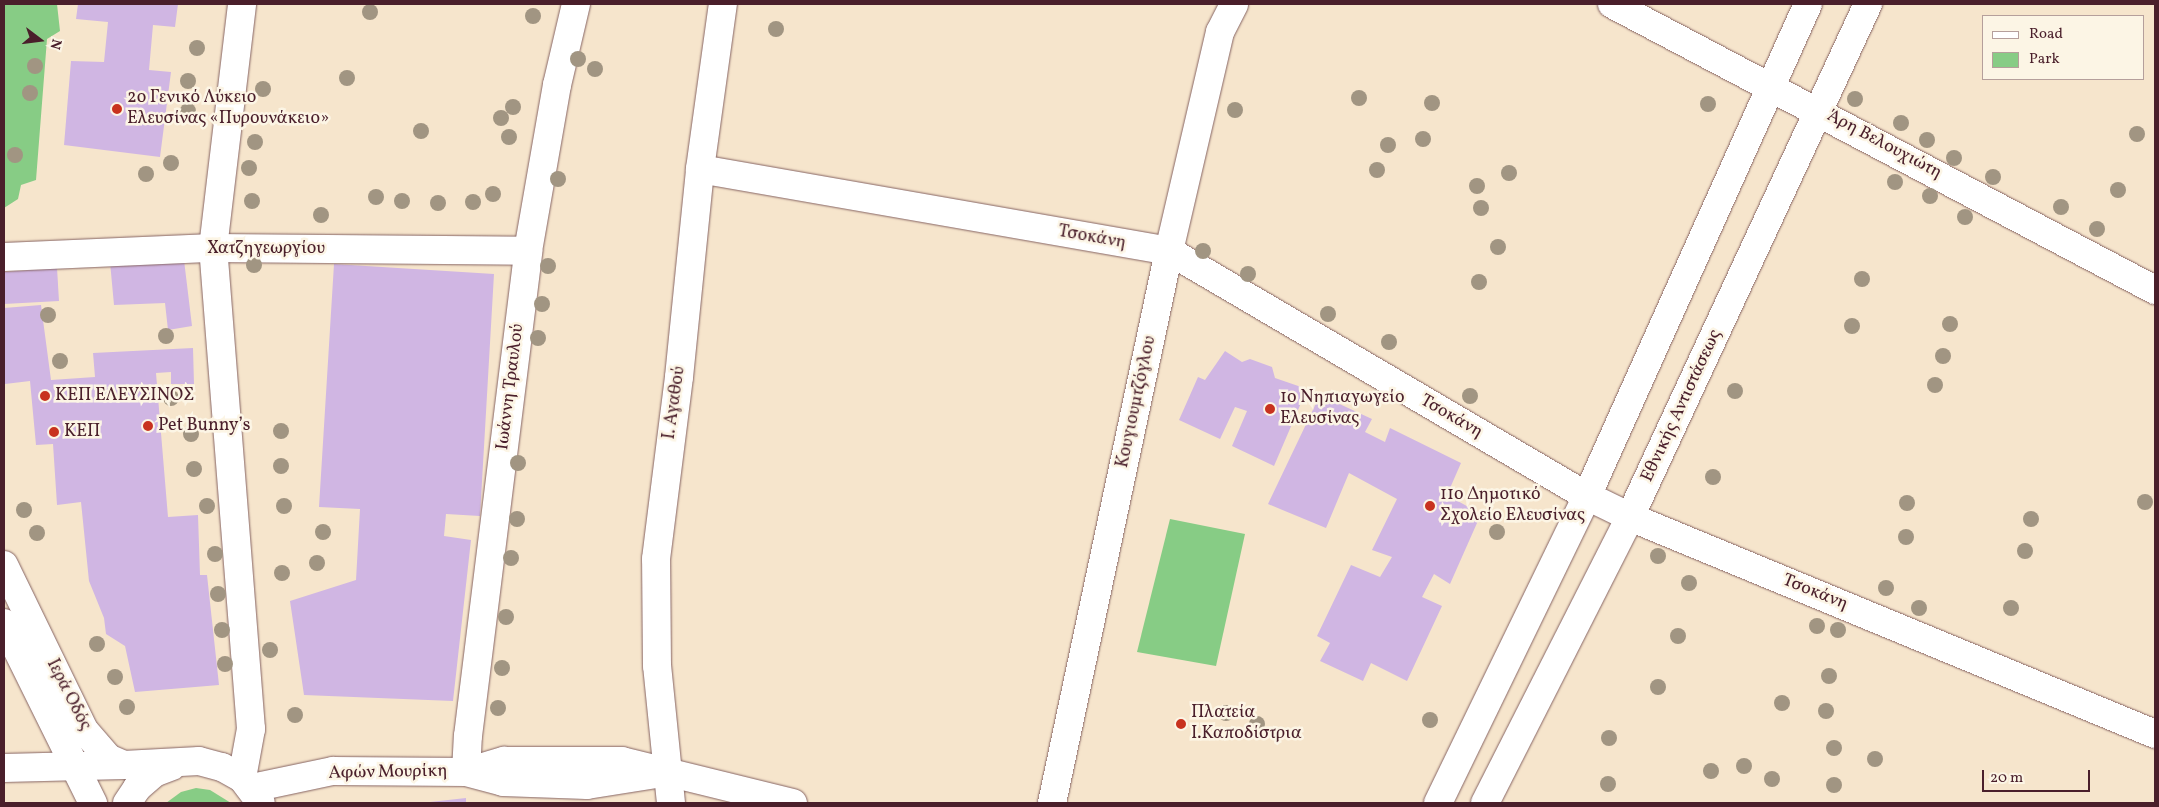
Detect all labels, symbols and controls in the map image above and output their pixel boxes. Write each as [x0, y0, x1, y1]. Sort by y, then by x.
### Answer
north arrow [15, 15, 65, 65]
legend [1982, 15, 2144, 80]
text: Road [2029, 24, 2063, 45]
text: N [44, 37, 65, 51]
text: Park [2029, 49, 2060, 70]
place label: 2ο Γενικό Λύκειο Ελευσίνας «Πυρουνάκειο» [127, 88, 330, 130]
marker: 2ο Γενικό Λύκειο Ελευσίνας «Πυρουνάκειο» [111, 103, 123, 115]
street label: Άρη Βελουχιώτη [1823, 106, 1945, 184]
street label: Τσοκάνη [1056, 221, 1128, 255]
street label: Χατζηγεωργίου [207, 238, 325, 260]
street label: Ιωάννη Τραυλού [493, 322, 529, 452]
street label: Εθνικής Αντιστάσεως [1637, 326, 1727, 486]
street label: Κουγιουμτζόγλου [1112, 334, 1162, 470]
street label: Ι. Αγαθού [659, 365, 691, 441]
place label: ΚΕΠ ΕΛΕΥΣΙΝΟΣ [55, 385, 194, 407]
place label: 1ο Νηπιαγωγείο Ελευσίνας [1280, 388, 1405, 430]
marker: ΚΕΠ ΕΛΕΥΣΙΝΟΣ [39, 390, 51, 402]
street label: Τσοκάνη [1416, 390, 1486, 444]
marker: 1ο Νηπιαγωγείο Ελευσίνας [1264, 403, 1276, 415]
place label: Pet Bunny’s [158, 415, 250, 437]
marker: Pet Bunny’s [142, 420, 154, 432]
place label: ΚΕΠ [64, 421, 100, 443]
marker: ΚΕΠ [48, 426, 60, 438]
place label: 11ο Δημοτικό Σχολείο Ελευσίνας [1440, 485, 1585, 528]
marker: 11ο Δημοτικό Σχολείο Ελευσίνας [1424, 500, 1436, 512]
street label: Τσοκάνη [1779, 570, 1851, 616]
street label: Ιερά Οδός [41, 656, 95, 734]
place label: Πλατεία Ι.Καποδίστρια [1191, 703, 1302, 746]
marker: Πλατεία Ι.Καποδίστρια [1175, 718, 1187, 730]
scale bar [1984, 760, 2092, 792]
street label: Αφών Μουρίκη [328, 761, 448, 785]
text: 20 m [1990, 768, 2023, 789]

